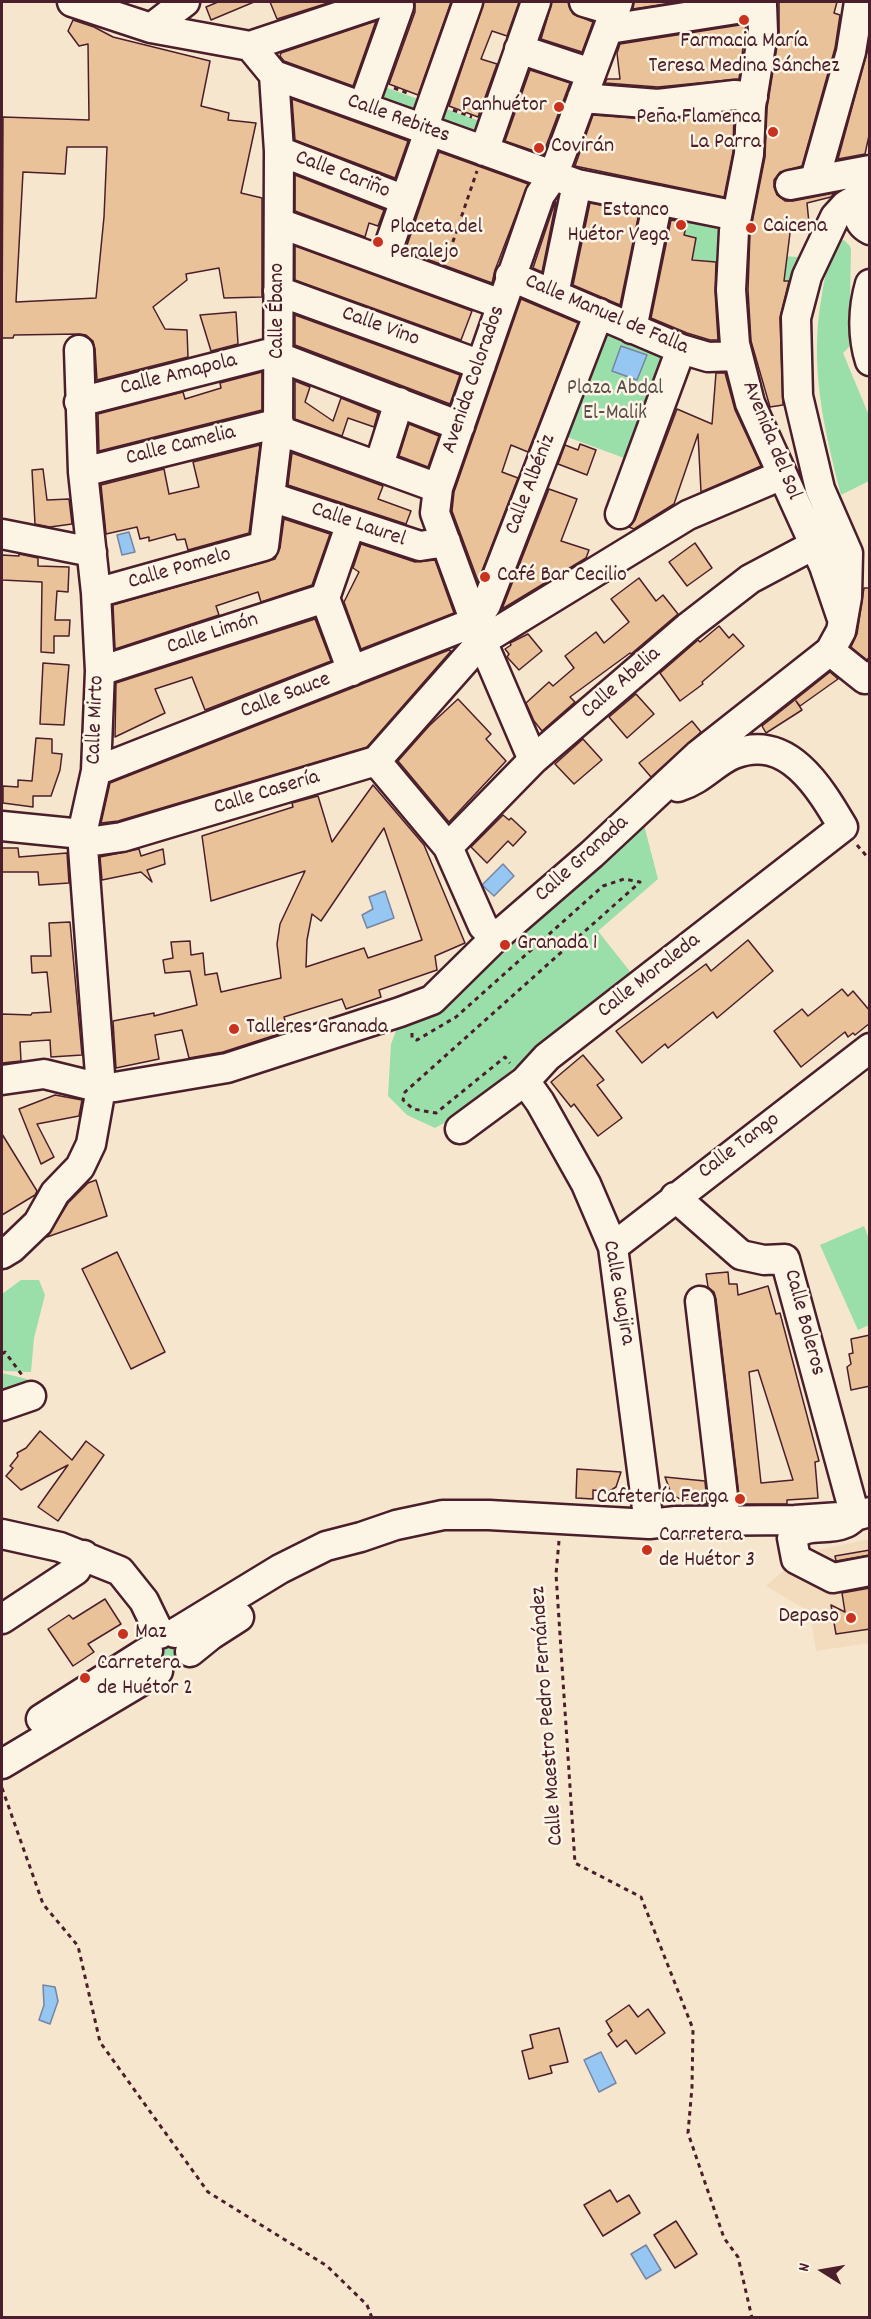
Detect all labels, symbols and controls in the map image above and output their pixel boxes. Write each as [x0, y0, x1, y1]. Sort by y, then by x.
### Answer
marker: Farmacia María Teresa Medina Sánchez [737, 13, 751, 27]
place label: Farmacia María Teresa Medina Sánchez [648, 30, 840, 82]
street label: Calle Rebites [343, 89, 453, 151]
place label: Panhuétor [461, 94, 547, 120]
marker: Panhuétor [552, 100, 566, 114]
place label: Peña Flamenca La Parra [636, 106, 761, 158]
marker: Peña Flamenca La Parra [766, 125, 780, 139]
place label: Covirán [551, 135, 614, 161]
marker: Covirán [532, 141, 546, 155]
street label: Calle Cariño [291, 146, 393, 206]
place label: Estanco Huétor Vega [567, 199, 669, 250]
place label: Caicena [763, 215, 827, 241]
place label: Placeta del Peralejo [390, 216, 483, 268]
marker: Estanco Huétor Vega [674, 218, 688, 232]
marker: Caicena [744, 221, 758, 235]
marker: Placeta del Peralejo [371, 235, 385, 249]
street label: Calle Ébano [266, 263, 292, 359]
street label: Calle Manuel de Falla [520, 270, 692, 362]
street label: Calle Vino [337, 302, 423, 354]
street label: Avenida Colorados [437, 303, 513, 457]
street label: Calle Amapola [118, 349, 240, 403]
park label: Plaza Abdal El-Malik [567, 377, 663, 428]
street label: Avenida del Sol [734, 378, 806, 504]
street label: Calle Camelia [124, 421, 238, 473]
street label: Calle Albéniz [501, 431, 563, 539]
street label: Calle Laurel [307, 498, 409, 554]
street label: Calle Pomelo [125, 543, 235, 597]
place label: Café Bar Cecilio [497, 564, 627, 590]
marker: Café Bar Cecilio [478, 570, 492, 584]
street label: Calle Limón [164, 608, 262, 662]
street label: Calle Abelia [577, 642, 667, 726]
street label: Calle Sauce [237, 668, 335, 726]
street label: Calle Mirto [82, 675, 112, 765]
street label: Calle Casería [211, 765, 323, 823]
street label: Calle Granada [531, 811, 635, 909]
street label: Calle Moraleda [593, 929, 707, 1025]
place label: Granada 1 [517, 932, 598, 958]
marker: Granada 1 [498, 938, 512, 952]
place label: Talleres Granada [246, 1016, 388, 1042]
marker: Talleres Granada [227, 1022, 241, 1036]
street label: Calle Tango [694, 1108, 786, 1186]
street label: Calle Guajira [595, 1239, 639, 1347]
street label: Calle Boleros [776, 1267, 830, 1379]
place label: Cafetería Ferga [596, 1486, 728, 1512]
marker: Cafetería Ferga [733, 1492, 747, 1506]
place label: Carretera de Huétor 3 [659, 1524, 755, 1576]
marker: Carretera de Huétor 3 [640, 1543, 654, 1557]
street label: Calle Maestro Pedro Fernández [527, 1585, 571, 1847]
place label: Depaso [778, 1605, 839, 1631]
marker: Depaso [844, 1611, 858, 1625]
place label: Maz [135, 1621, 167, 1647]
marker: Maz [116, 1627, 130, 1641]
place label: Carretera de Huétor 2 [97, 1652, 193, 1704]
marker: Carretera de Huétor 2 [78, 1671, 92, 1685]
north arrow [793, 2241, 853, 2301]
text: N [793, 2261, 817, 2274]

